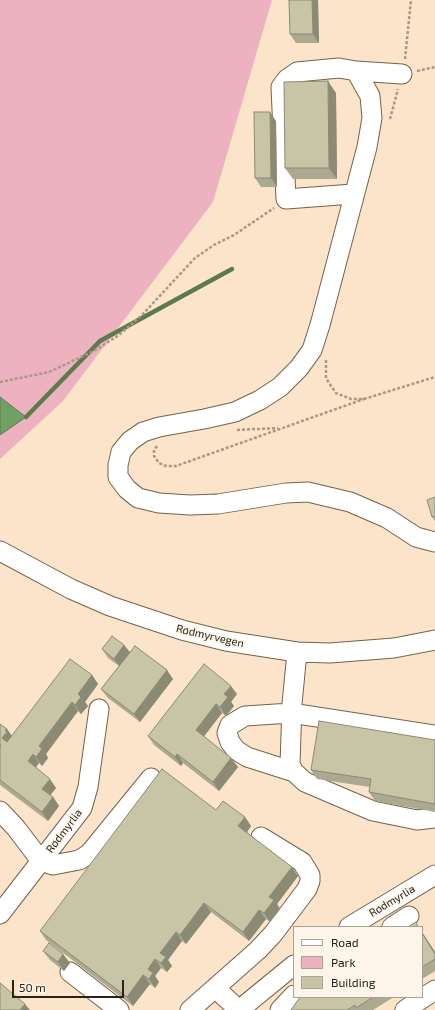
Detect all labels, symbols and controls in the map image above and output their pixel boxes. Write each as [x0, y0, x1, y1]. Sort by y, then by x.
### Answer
street label: Rødmyrvegen [175, 622, 245, 650]
street label: Rødmyrlia [43, 807, 85, 855]
street label: Rødmyrlia [367, 882, 417, 920]
legend [293, 926, 423, 998]
text: Road [331, 935, 359, 949]
text: Park [331, 955, 356, 969]
scale bar [14, 972, 126, 998]
text: Building [331, 975, 375, 989]
text: 50 m [19, 980, 46, 994]

